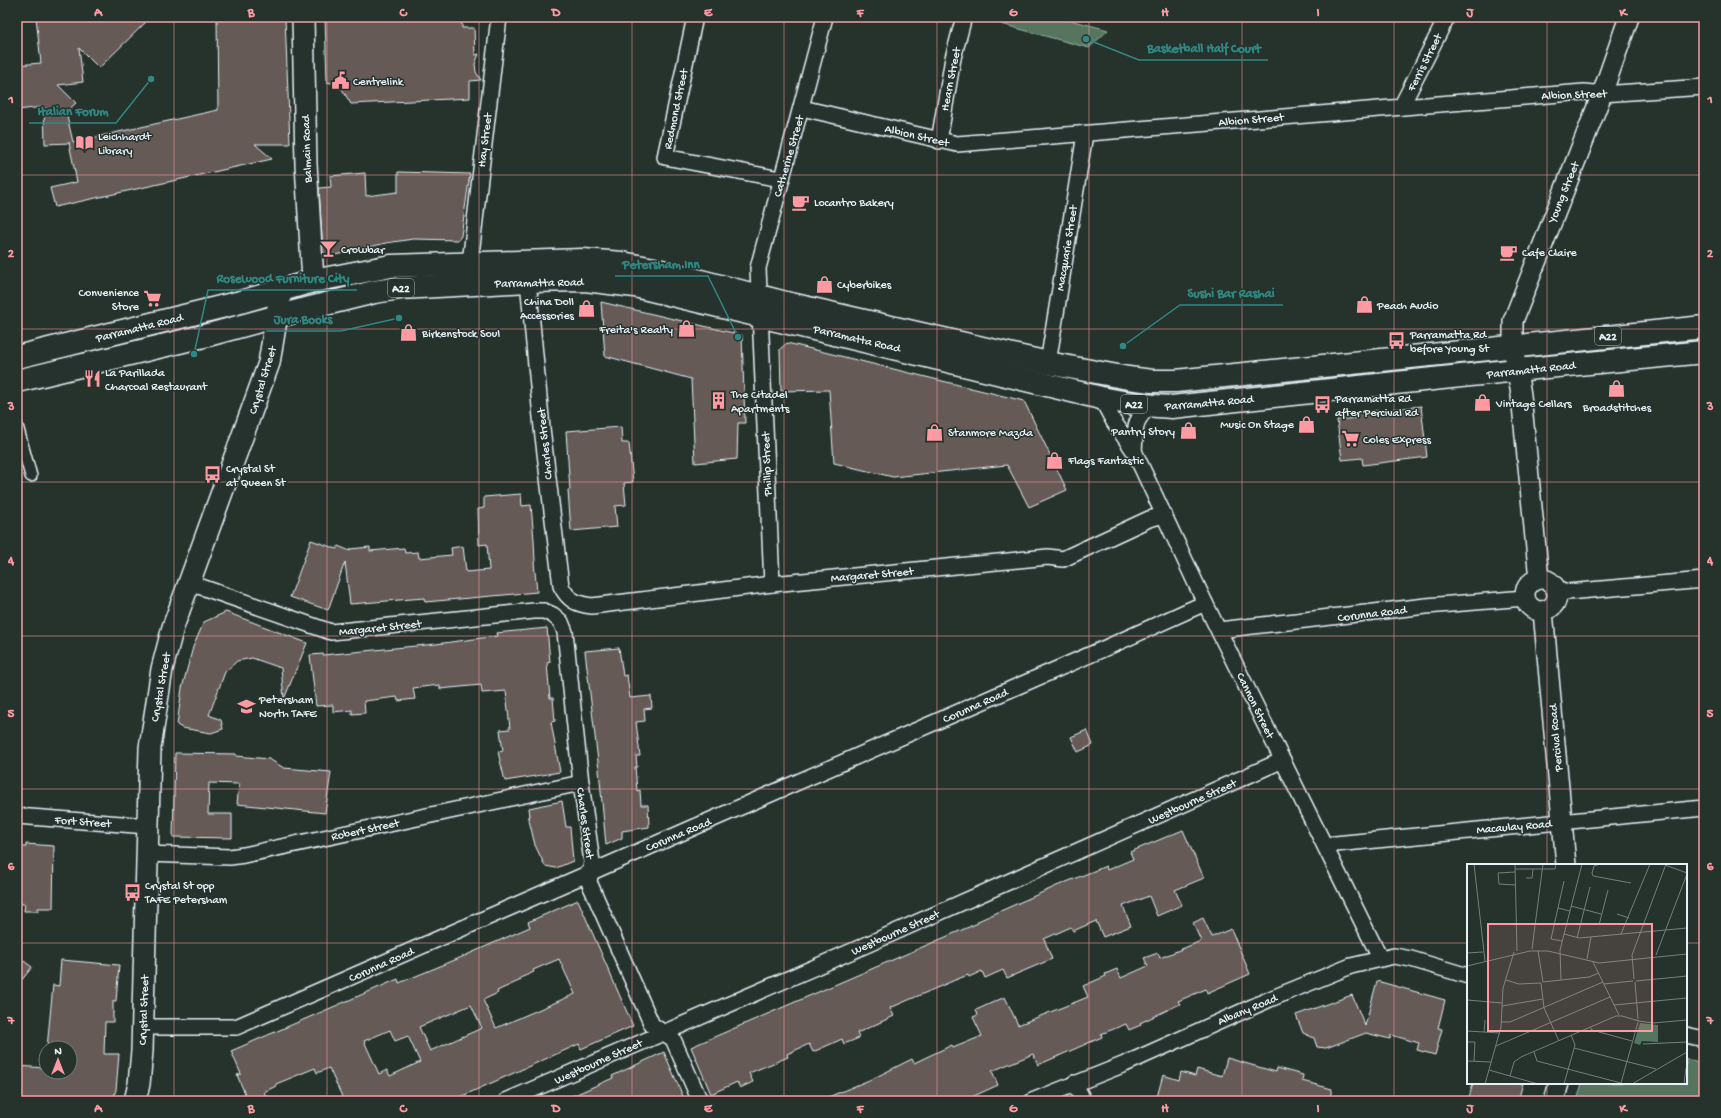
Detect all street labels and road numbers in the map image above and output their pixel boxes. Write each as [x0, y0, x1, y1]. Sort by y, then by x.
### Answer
street label: Ferris Street [1405, 31, 1447, 95]
street label: Hearn Street [939, 45, 965, 112]
street label: Redmond Street [662, 67, 693, 151]
street label: Albion Street [1541, 88, 1608, 104]
street label: Hay Street [476, 111, 496, 168]
street label: Albion Street [1218, 111, 1285, 131]
street label: Catherine Street [772, 113, 809, 199]
street label: Balmain Road [300, 114, 316, 184]
street label: Albion Street [883, 123, 951, 151]
street label: Young Street [1546, 159, 1584, 226]
street label: Macquarie Street [1054, 203, 1082, 292]
street label: Parramatta Road [493, 276, 585, 292]
road number: A22 [388, 279, 414, 297]
street label: Parramatta Road [94, 311, 185, 347]
street label: Parramatta Road [811, 323, 902, 357]
road number: A22 [1595, 327, 1621, 345]
street label: Crystal Street [247, 344, 281, 416]
street label: Parramatta Road [1485, 359, 1577, 383]
street label: Parramatta Road [1163, 393, 1255, 415]
road number: A22 [1121, 395, 1147, 413]
street label: Charles Street [535, 406, 557, 480]
street label: Phillip Street [760, 430, 776, 497]
street label: Margaret Street [830, 565, 915, 587]
street label: Corunna Road [1337, 604, 1409, 626]
street label: Margaret Street [338, 618, 423, 640]
street label: Crystal Street [149, 651, 175, 723]
street label: Cannon Street [1232, 671, 1277, 742]
street label: Corunna Road [941, 686, 1011, 727]
street label: Percival Road [1547, 703, 1567, 773]
street label: Westbourne Street [1147, 777, 1240, 829]
street label: Charles Street [572, 787, 596, 861]
street label: Fort Street [53, 814, 113, 832]
street label: Corunna Road [644, 815, 714, 856]
street label: Robert Street [330, 817, 402, 845]
street label: Macaulay Road [1476, 818, 1553, 838]
street label: Westbourne Street [850, 908, 943, 960]
street label: Corunna Road [347, 945, 417, 986]
street label: Crystal Street [137, 974, 153, 1045]
street label: Albany Road [1216, 992, 1281, 1030]
street label: Westbourne Street [553, 1037, 646, 1089]

